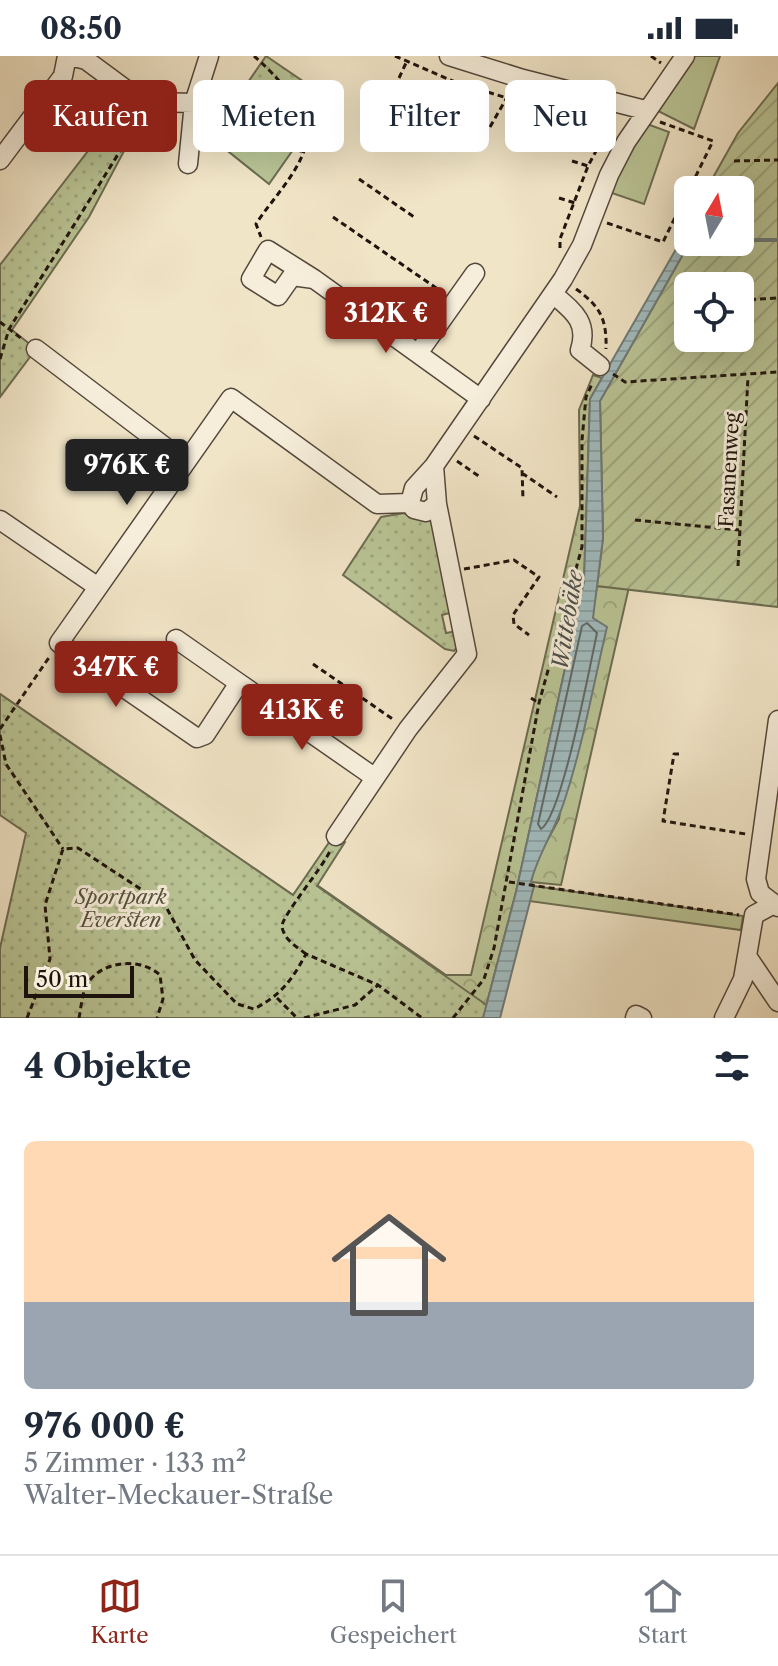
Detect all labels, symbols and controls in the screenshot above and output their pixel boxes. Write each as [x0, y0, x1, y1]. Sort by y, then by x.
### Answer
text: 08:50 [40, 10, 122, 47]
chip: Kaufen [24, 80, 177, 152]
chip: Mieten [193, 80, 344, 152]
chip: Filter [360, 80, 489, 152]
chip: Neu [505, 80, 616, 152]
north arrow [674, 176, 754, 256]
map controls [674, 176, 754, 352]
button: locate [674, 272, 754, 352]
pin: 312K € [321, 287, 451, 355]
text: 312K € [344, 297, 428, 329]
street label: Fasanenweg [714, 411, 744, 528]
pin: 976K € [62, 439, 192, 507]
text: 976K € [83, 449, 171, 481]
water label: Wittebäke [546, 567, 589, 672]
pin: 347K € [51, 641, 181, 709]
text: 347K € [73, 651, 159, 683]
pin: 413K € [237, 684, 367, 752]
text: 413K € [260, 694, 345, 726]
park label: Sportpark Eversten [74, 885, 167, 932]
scale bar [24, 962, 134, 998]
text: 50 m [36, 966, 88, 993]
icon: filters [710, 1044, 754, 1088]
text: 4 Objekte [24, 1045, 191, 1087]
icon: home [317, 1193, 461, 1337]
text: 976 000 € [24, 1405, 185, 1447]
text: 5 Zimmer · 133 m² [24, 1447, 246, 1479]
text: Walter-Meckauer-Straße [24, 1479, 333, 1511]
tab: Karte [91, 1574, 149, 1649]
tab: Gespeichert [330, 1574, 457, 1649]
tab: Start [638, 1574, 687, 1649]

